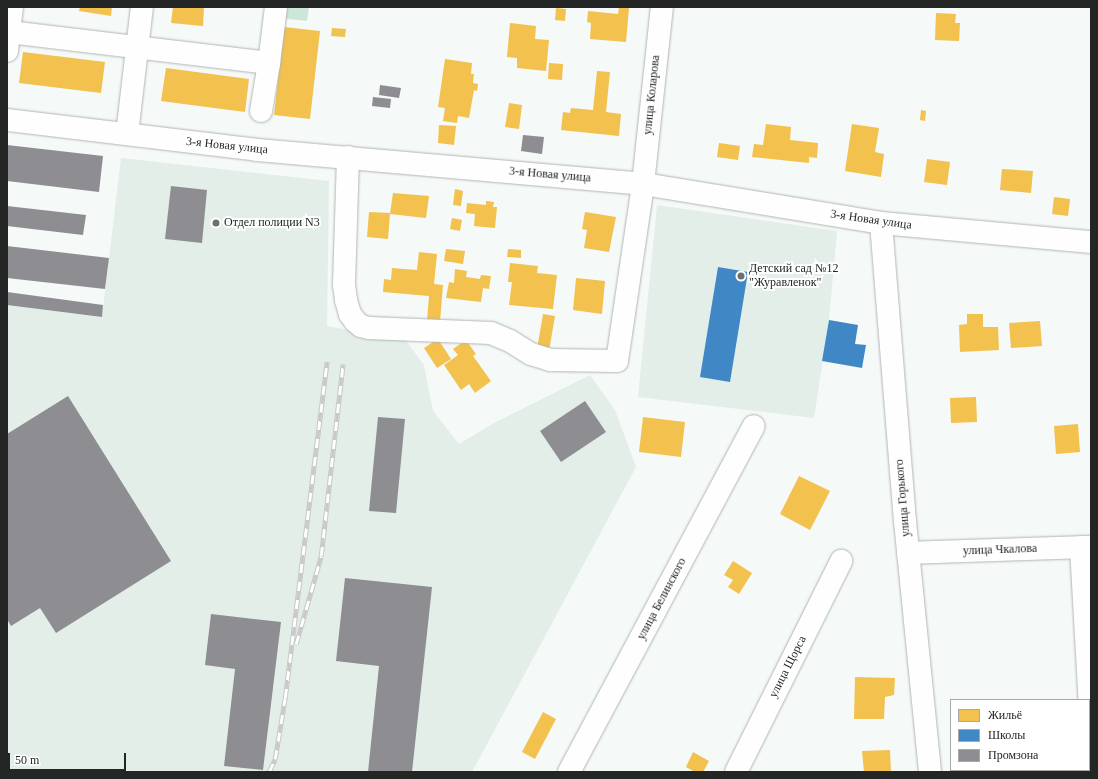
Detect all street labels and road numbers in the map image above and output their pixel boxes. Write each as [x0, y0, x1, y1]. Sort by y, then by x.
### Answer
street label: улица Коларова [641, 54, 663, 136]
street label: 3-я Новая улица [185, 135, 269, 157]
street label: 3-я Новая улица [508, 164, 592, 186]
street label: 3-я Новая улица [829, 207, 913, 233]
street label: улица Горького [892, 459, 914, 537]
street label: улица Чкалова [963, 542, 1037, 558]
street label: улица Белинского [634, 556, 690, 642]
street label: улица Щорса [766, 634, 810, 700]

